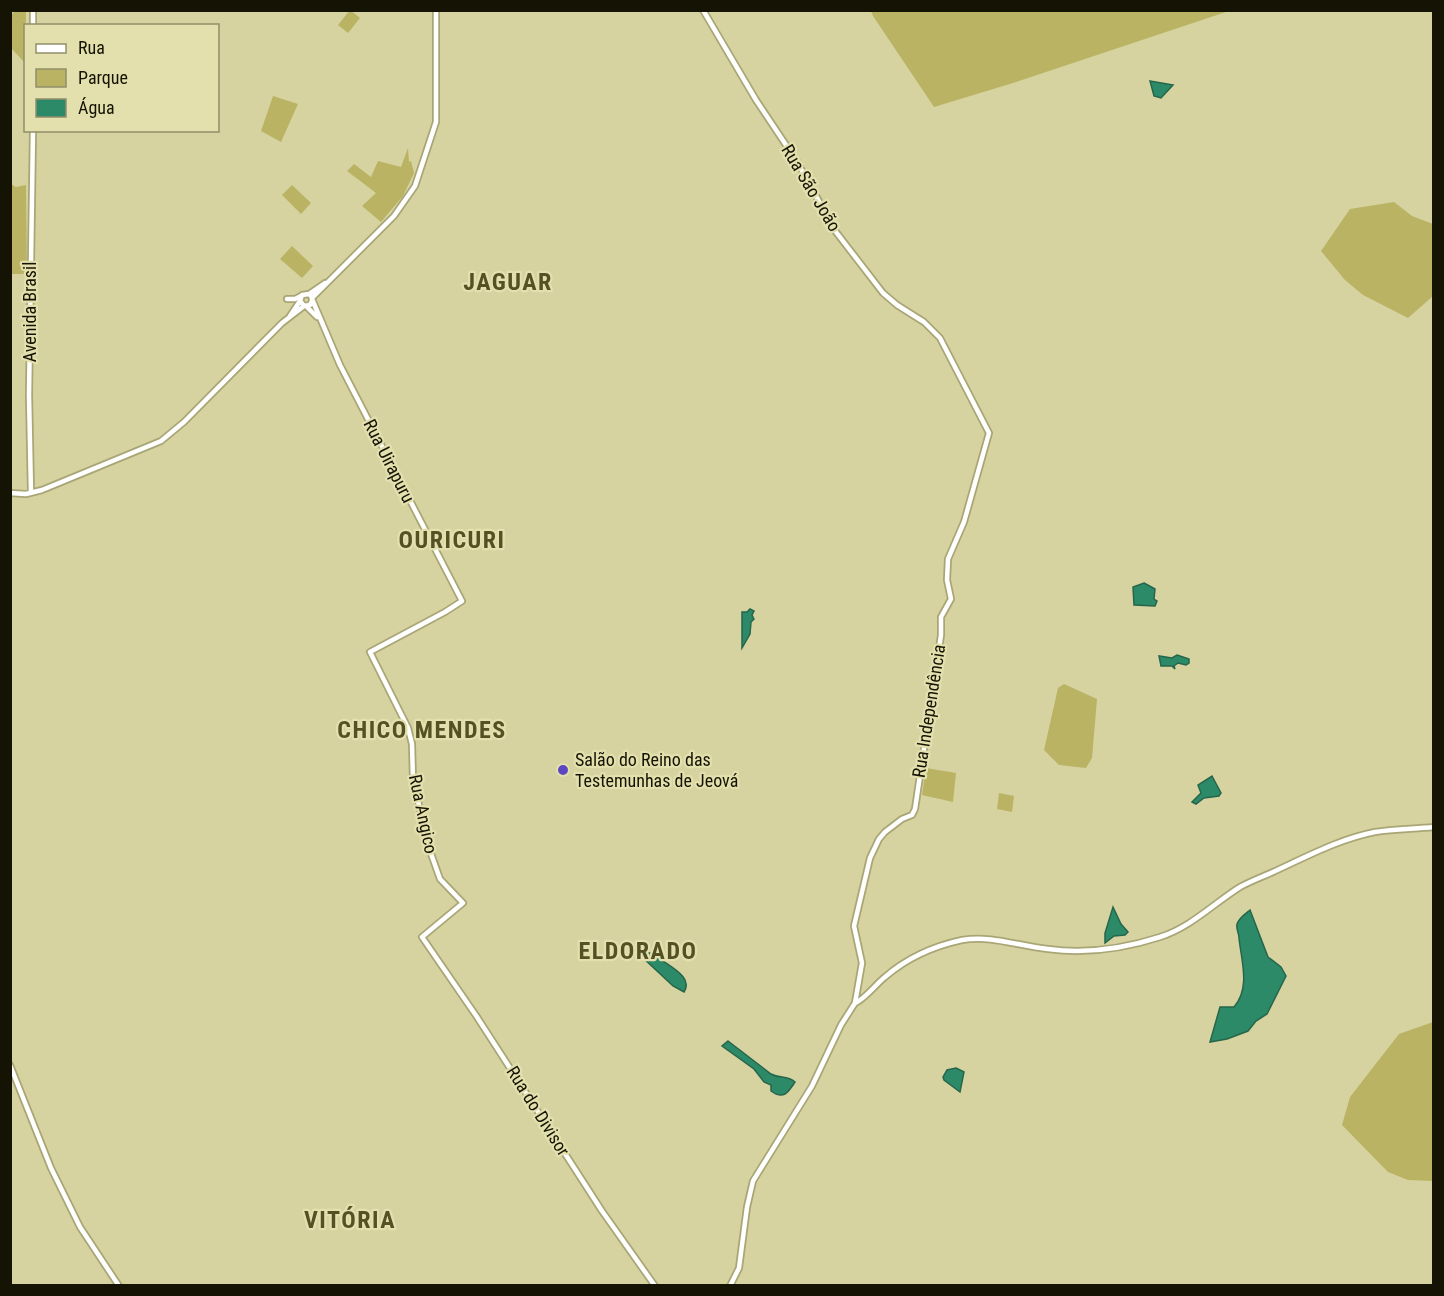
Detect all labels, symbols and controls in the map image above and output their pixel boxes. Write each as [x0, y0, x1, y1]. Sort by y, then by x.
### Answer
legend [24, 24, 219, 132]
text: Rua [78, 37, 105, 58]
text: Parque [78, 67, 128, 88]
text: Água [78, 97, 115, 118]
street label: Rua São João [777, 141, 846, 235]
street label: Avenida Brasil [19, 262, 40, 362]
district label: JAGUAR [463, 268, 553, 296]
street label: Rua Uirapuru [359, 416, 419, 506]
district label: OURICURI [398, 526, 506, 554]
street label: Rua Independência [908, 643, 949, 779]
district label: CHICO MENDES [337, 716, 507, 744]
place label: Salão do Reino das Testemunhas de Jeová [575, 749, 738, 791]
marker: Salão do Reino das Testemunhas de Jeová [556, 763, 570, 777]
street label: Rua Angico [405, 772, 442, 855]
district label: ELDORADO [579, 937, 697, 965]
street label: Rua do Divisor [502, 1062, 575, 1160]
district label: VITÓRIA [304, 1206, 396, 1234]

